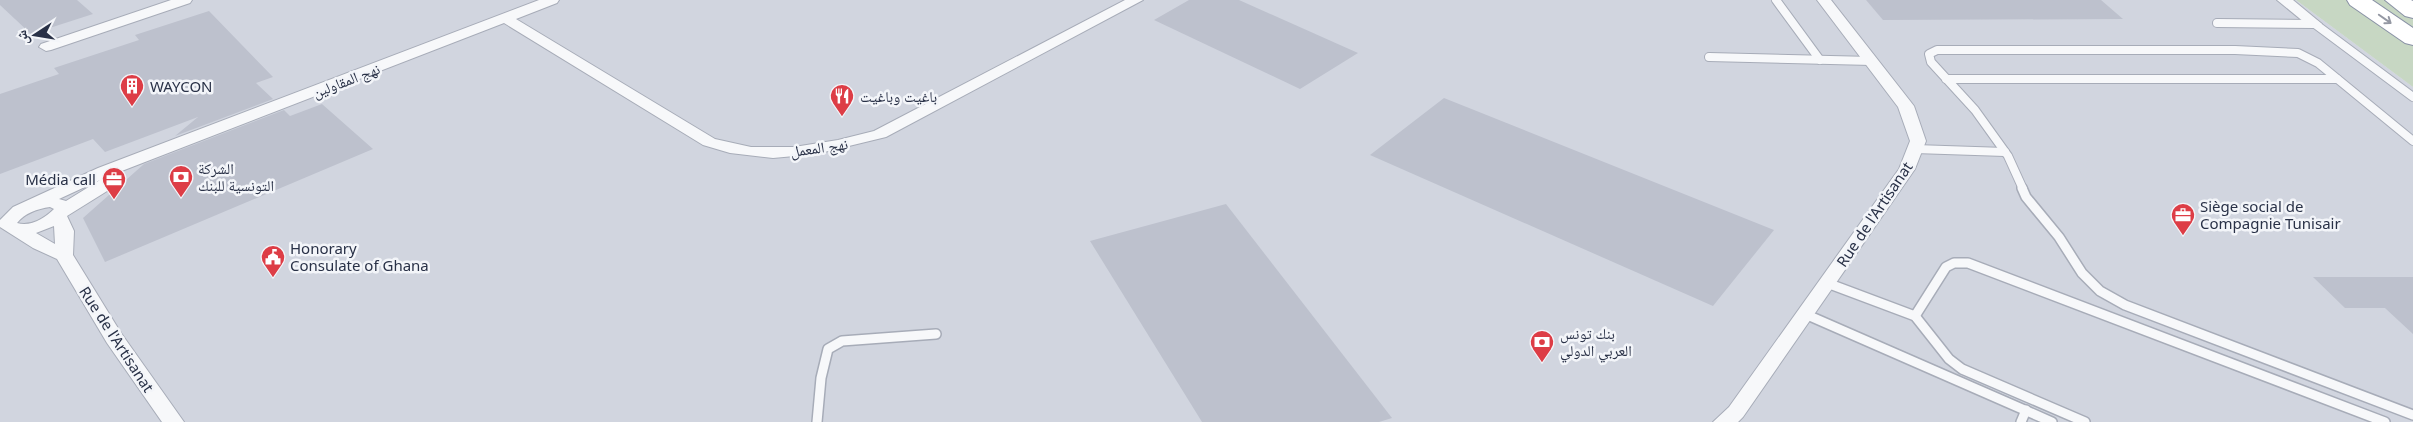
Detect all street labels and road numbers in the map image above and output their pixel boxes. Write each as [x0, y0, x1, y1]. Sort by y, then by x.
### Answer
street label: نهج المقاولين [309, 58, 383, 103]
street label: نهج المعمل [789, 133, 849, 162]
street label: Rue de l'Artisanat [1831, 157, 1917, 270]
street label: Rue de l'Artisanat [75, 282, 159, 396]

